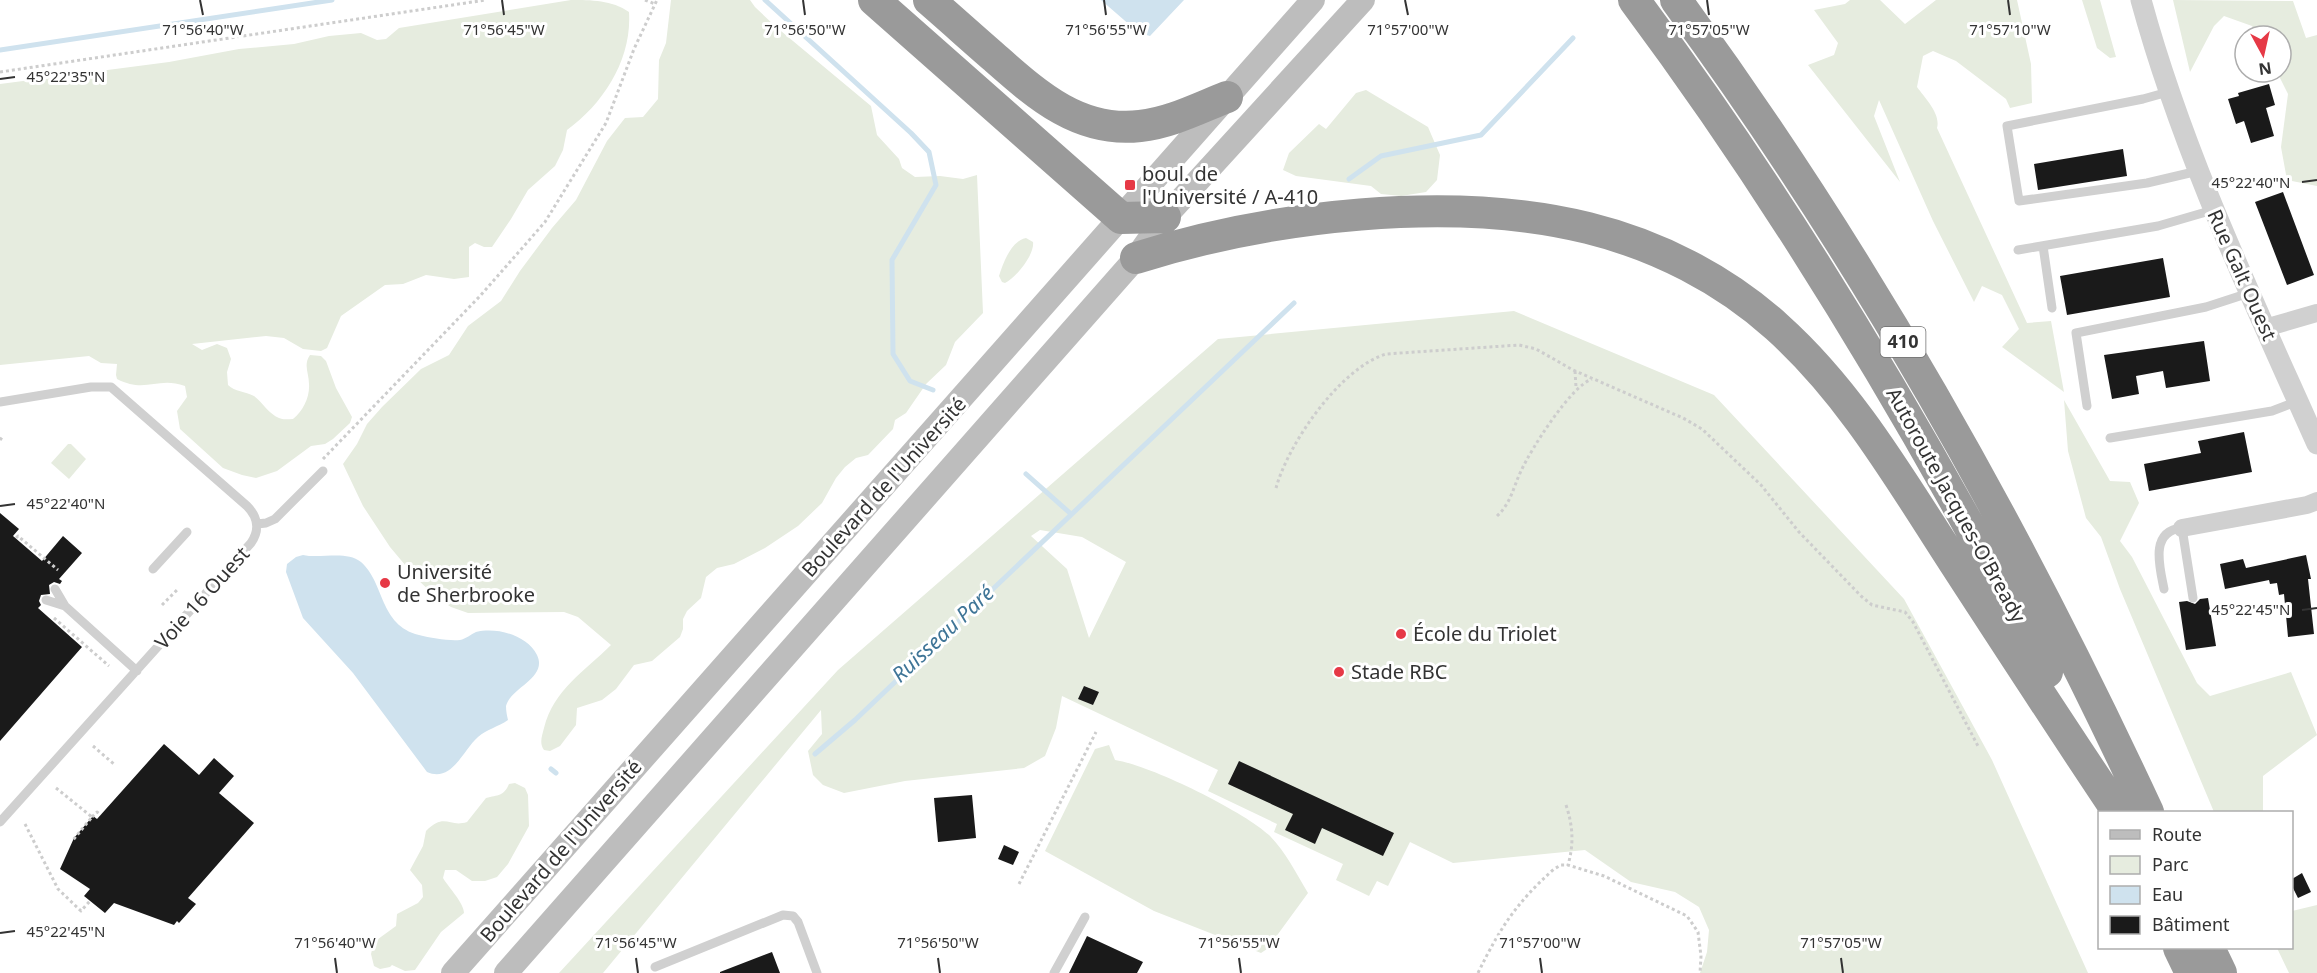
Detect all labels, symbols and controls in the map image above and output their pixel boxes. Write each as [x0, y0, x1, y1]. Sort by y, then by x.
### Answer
text: 71°56'40"W [162, 19, 244, 39]
text: 71°56'45"W [463, 19, 545, 39]
text: 71°56'50"W [764, 19, 846, 39]
text: 71°56'55"W [1065, 19, 1147, 39]
text: 71°57'00"W [1367, 19, 1449, 39]
text: 71°57'05"W [1668, 19, 1750, 39]
text: 71°57'10"W [1969, 19, 2051, 39]
north arrow [2233, 24, 2293, 84]
text: N [2257, 57, 2273, 81]
text: 45°22'35"N [27, 66, 105, 86]
place label: boul. de l'Université / A-410 [1142, 160, 1318, 210]
text: 45°22'40"N [2212, 172, 2290, 192]
marker: boul. de l'Université / A-410 [1123, 178, 1137, 192]
street label: Rue Galt Ouest [2202, 205, 2283, 345]
road number: 410 [1880, 327, 1926, 357]
street label: Autoroute Jacques-O'Bready [1880, 382, 2033, 628]
street label: Boulevard de l'Université [795, 391, 972, 583]
text: 45°22'40"N [27, 493, 105, 513]
street label: Voie 16 Ouest [148, 541, 255, 655]
place label: Université de Sherbrooke [397, 558, 535, 608]
marker: Université de Sherbrooke [378, 576, 392, 590]
water label: Ruisseau Paré [885, 578, 1000, 688]
text: 45°22'45"N [2212, 599, 2290, 619]
place label: École du Triolet [1413, 620, 1557, 647]
marker: École du Triolet [1394, 627, 1408, 641]
place label: Stade RBC [1351, 658, 1448, 685]
marker: Stade RBC [1332, 665, 1346, 679]
street label: Boulevard de l'Université [474, 754, 647, 948]
legend [2098, 811, 2293, 949]
text: Route [2152, 822, 2202, 846]
text: Parc [2152, 852, 2189, 876]
text: Eau [2152, 882, 2183, 906]
text: Bâtiment [2152, 912, 2230, 936]
text: 45°22'45"N [27, 921, 105, 941]
text: 71°56'40"W [294, 932, 376, 952]
text: 71°56'45"W [595, 932, 677, 952]
text: 71°56'50"W [897, 932, 979, 952]
text: 71°56'55"W [1198, 932, 1280, 952]
text: 71°57'00"W [1499, 932, 1581, 952]
text: 71°57'05"W [1800, 932, 1882, 952]

